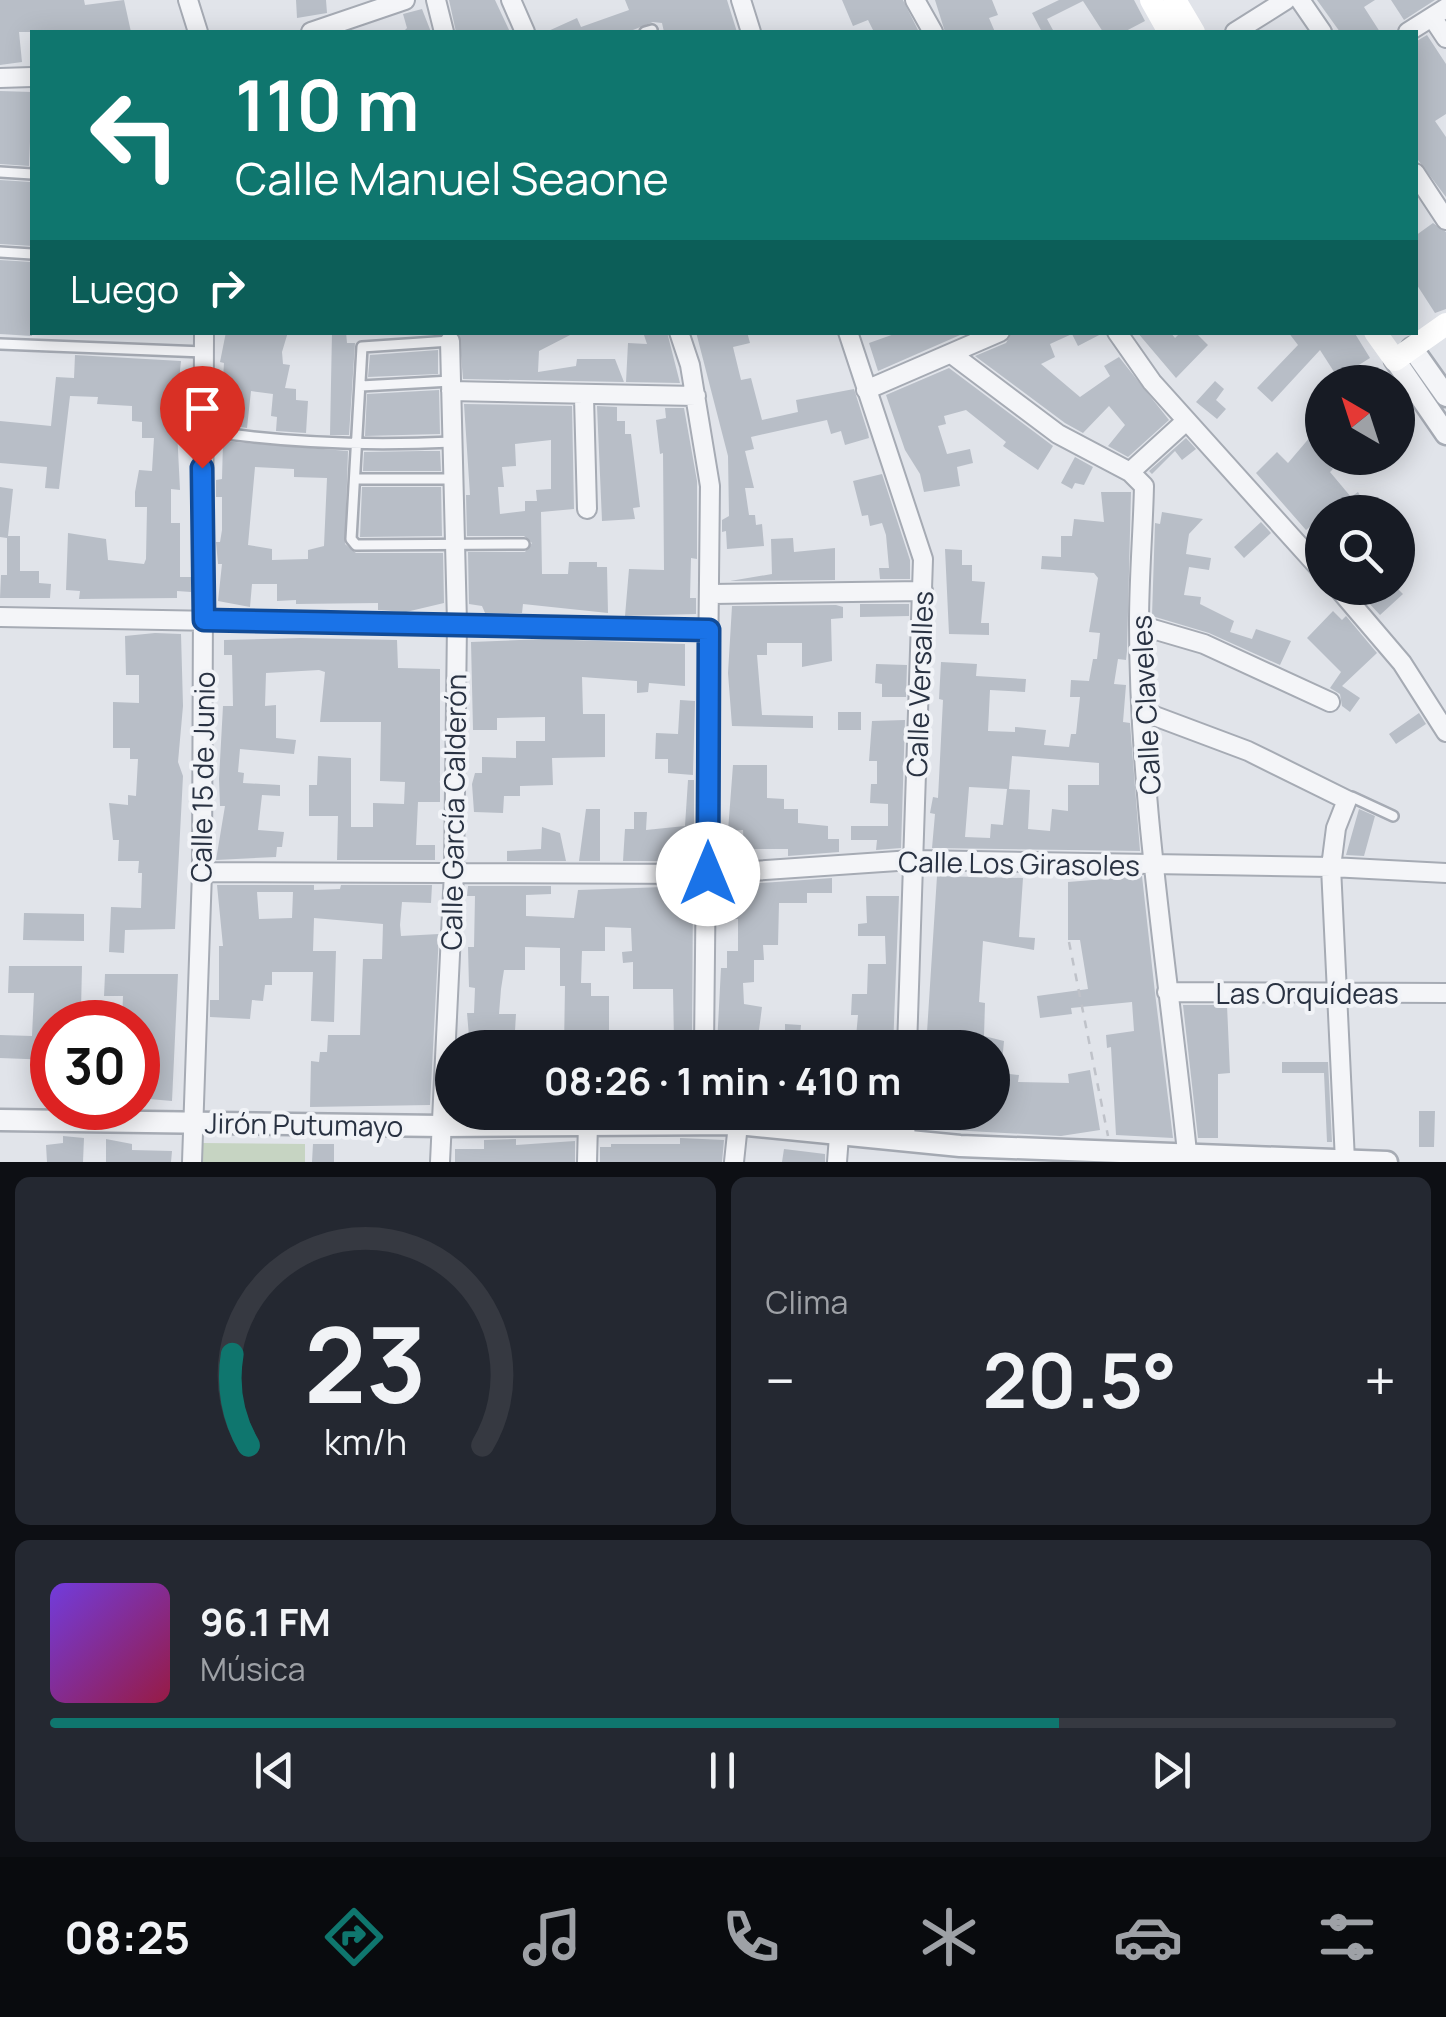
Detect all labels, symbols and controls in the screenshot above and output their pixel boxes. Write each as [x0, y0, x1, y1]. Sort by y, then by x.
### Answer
text: 110 m [235, 56, 419, 152]
icon: left [70, 70, 200, 200]
text: Calle Manuel Seaone [235, 147, 669, 209]
icon: right [199, 260, 254, 315]
text: Luego [70, 262, 179, 314]
north arrow [1305, 365, 1415, 475]
map controls [1305, 365, 1415, 605]
pin [160, 366, 245, 469]
icon: arrive [175, 381, 230, 436]
button: search [1305, 495, 1415, 605]
street label: Calle Versalles [897, 590, 941, 778]
street label: Calle Claveles [1121, 614, 1169, 796]
street label: Calle 15 de Junio [181, 671, 223, 883]
street label: Calle García Calderón [432, 673, 474, 951]
position arrow [656, 822, 760, 926]
street label: Calle Los Girasoles [898, 842, 1140, 884]
street label: Las Orquídeas [1215, 974, 1399, 1012]
speed limit sign: 30 [30, 1000, 160, 1130]
text: 08:26 · 1 min · 410 m [544, 1054, 901, 1106]
street label: Jirón Putumayo [204, 1103, 404, 1145]
text: Clima [766, 1280, 848, 1324]
text: 23 [304, 1292, 426, 1434]
text: 20.5° [983, 1328, 1177, 1431]
text: − [766, 1342, 795, 1418]
text: + [1364, 1342, 1396, 1418]
text: km/h [324, 1417, 407, 1466]
text: 96.1 FM [200, 1595, 331, 1647]
text: Música [200, 1647, 306, 1691]
icon: previous [247, 1743, 302, 1798]
icon: pause [695, 1743, 750, 1798]
icon: next [1144, 1743, 1199, 1798]
icon: directions [319, 1902, 389, 1972]
icon: music [517, 1902, 587, 1972]
icon: phone [716, 1902, 786, 1972]
icon: climate [914, 1902, 984, 1972]
icon: car [1113, 1902, 1183, 1972]
icon: filters [1312, 1902, 1382, 1972]
text: 08:25 [64, 1906, 190, 1968]

